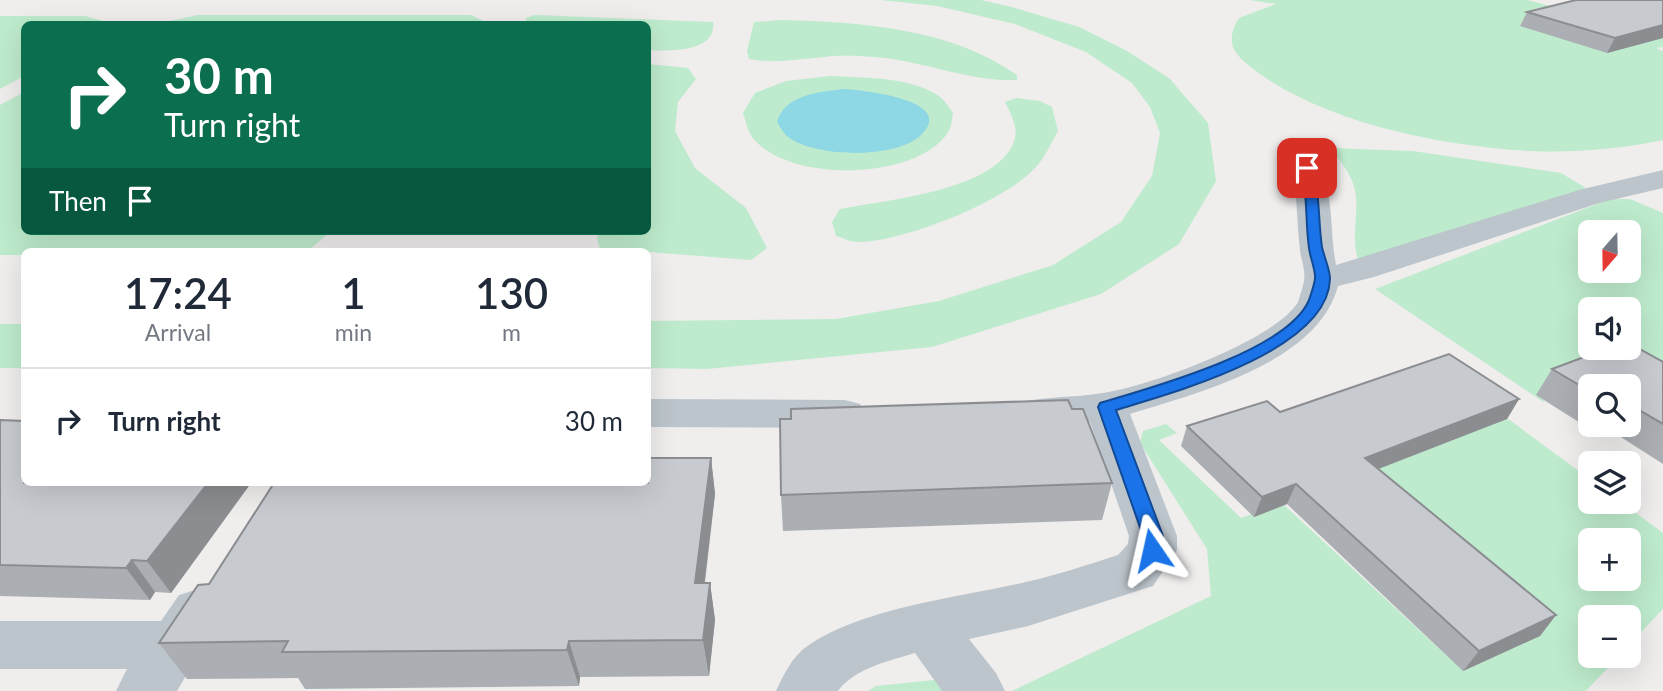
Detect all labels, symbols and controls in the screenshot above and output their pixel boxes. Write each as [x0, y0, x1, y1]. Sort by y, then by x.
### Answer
text: 30 m [164, 46, 274, 104]
icon: right [49, 49, 140, 140]
text: Turn right [164, 105, 300, 144]
pin [1277, 138, 1337, 198]
icon: arrive [1288, 149, 1326, 187]
icon: arrive [121, 182, 159, 220]
text: Then [49, 185, 107, 217]
north arrow [1578, 220, 1642, 284]
map controls [1578, 220, 1641, 668]
text: 17:24 [124, 268, 232, 318]
text: 1 [341, 268, 366, 318]
text: 130 [475, 268, 548, 318]
button: sound [1578, 297, 1641, 360]
text: Arrival [145, 318, 211, 346]
text: min [335, 318, 372, 346]
text: m [502, 318, 521, 346]
button: search [1578, 374, 1641, 437]
icon: right [49, 402, 87, 440]
text: Turn right [108, 405, 221, 437]
text: 30 m [565, 405, 623, 437]
button: layers [1578, 451, 1641, 514]
position arrow [1115, 513, 1189, 587]
button: + [1578, 528, 1641, 591]
button: − [1578, 605, 1641, 668]

